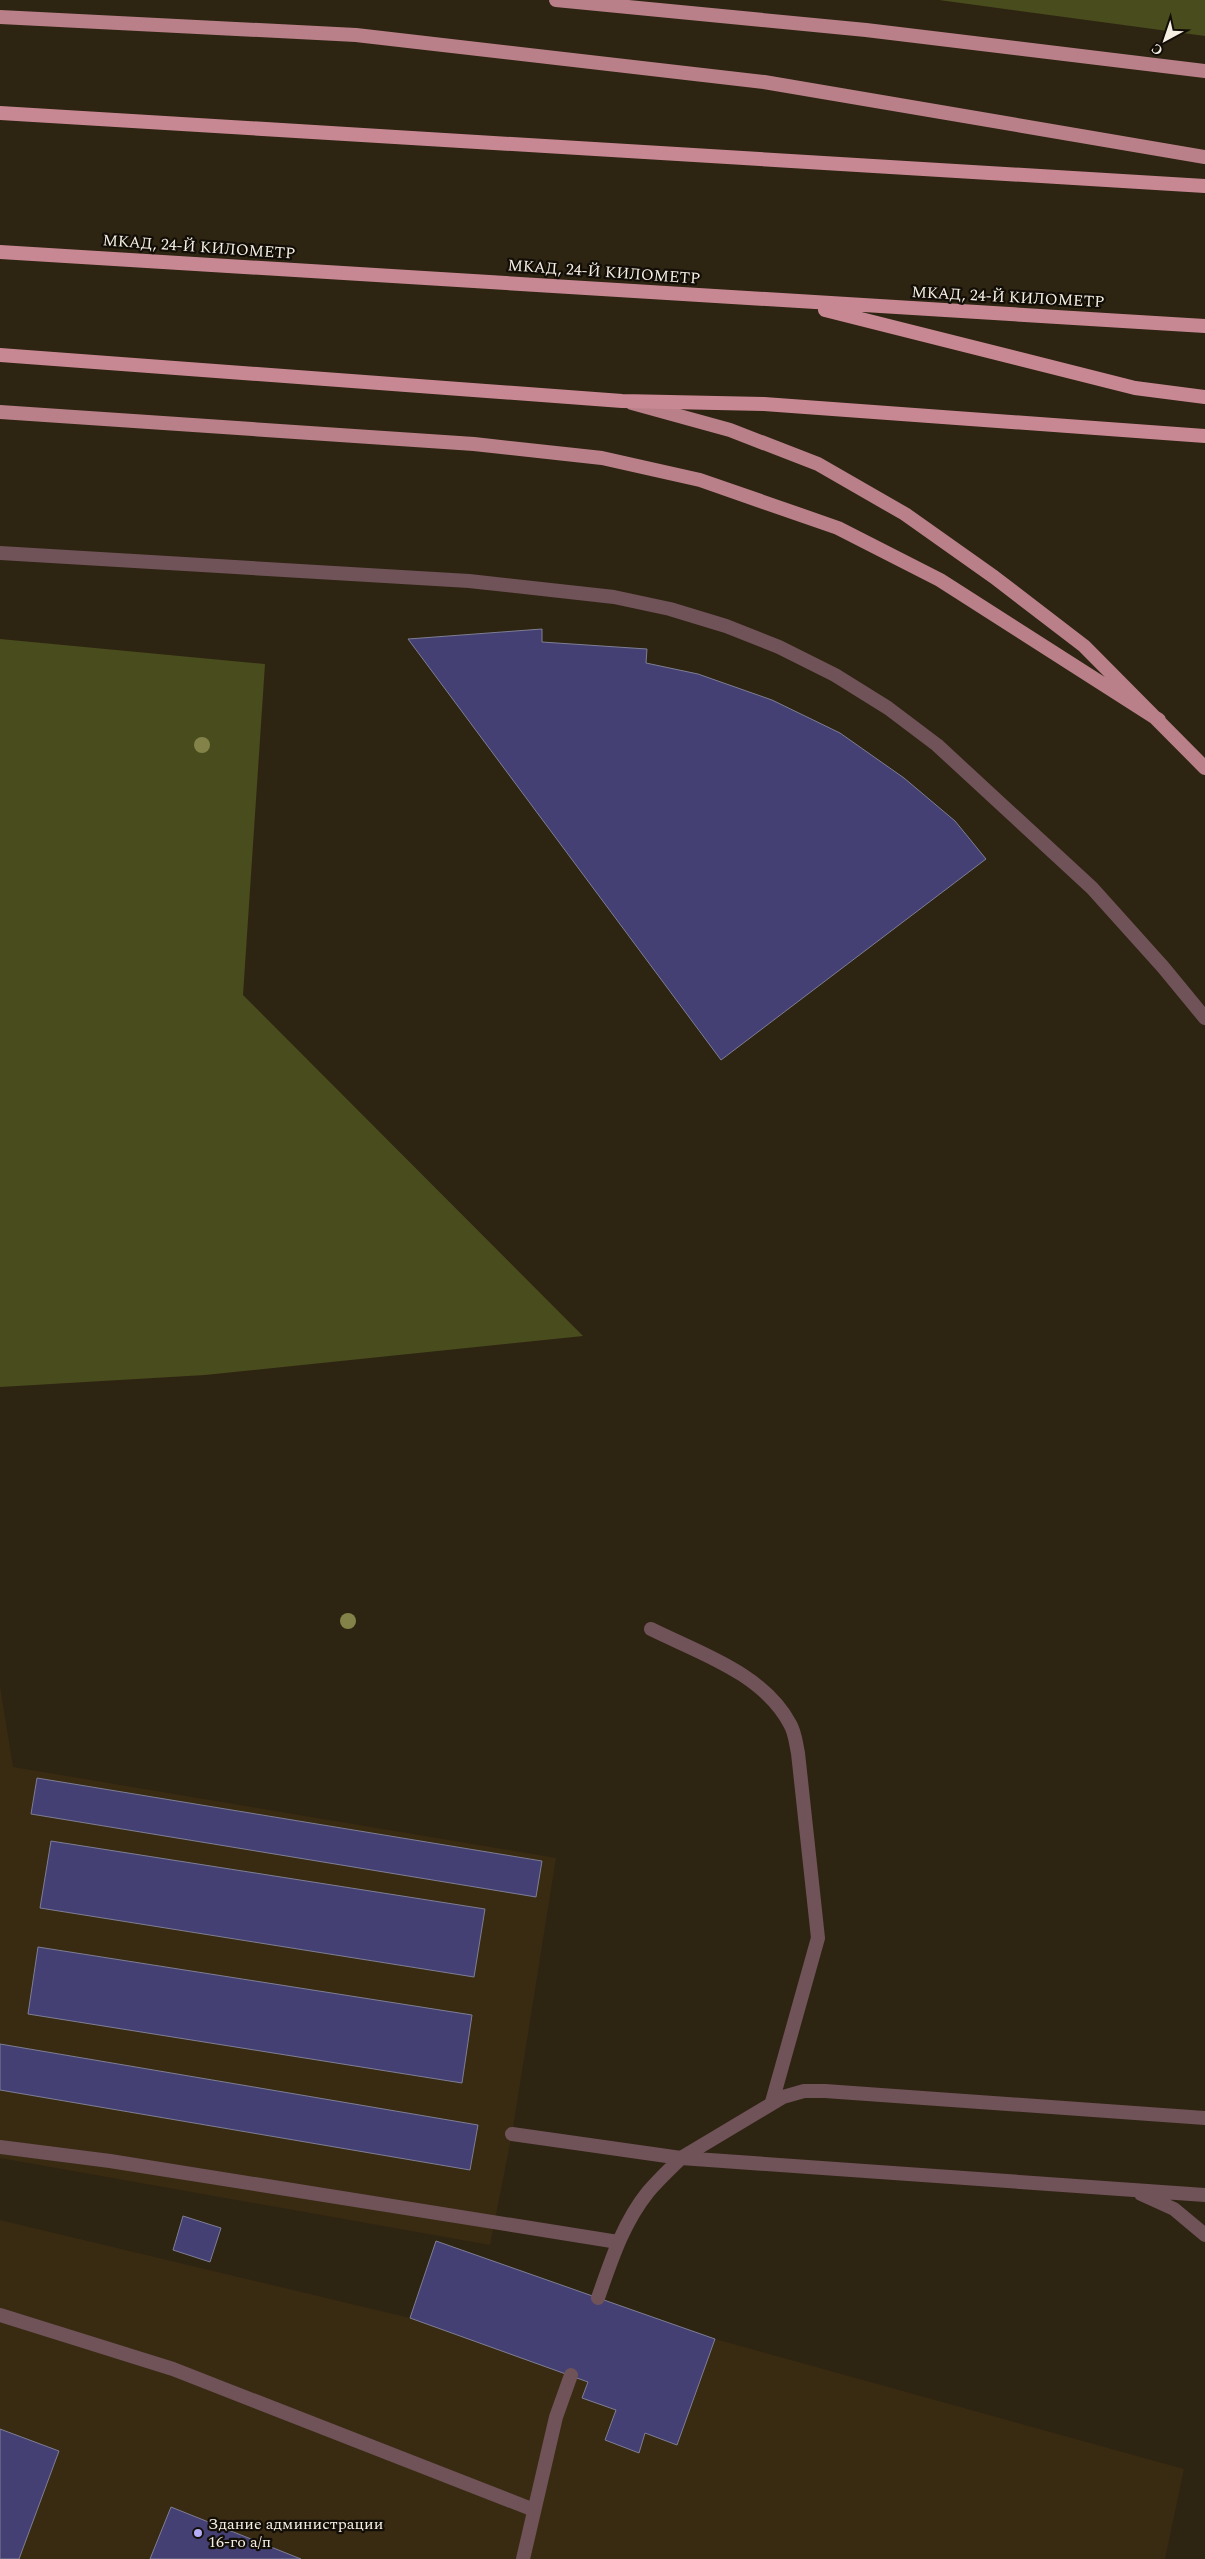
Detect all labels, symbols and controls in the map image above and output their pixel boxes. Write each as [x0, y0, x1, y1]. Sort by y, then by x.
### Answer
north arrow [1140, 15, 1190, 65]
text: С [1146, 38, 1168, 61]
street label: МКАД, 24-Й КИЛОМЕТР [102, 228, 296, 266]
street label: МКАД, 24-Й КИЛОМЕТР [507, 253, 701, 291]
street label: МКАД, 24-Й КИЛОМЕТР [911, 280, 1105, 314]
place label: Здание администрации 16-го а/п [208, 2512, 383, 2554]
marker: Здание администрации 16-го а/п [192, 2527, 204, 2539]

